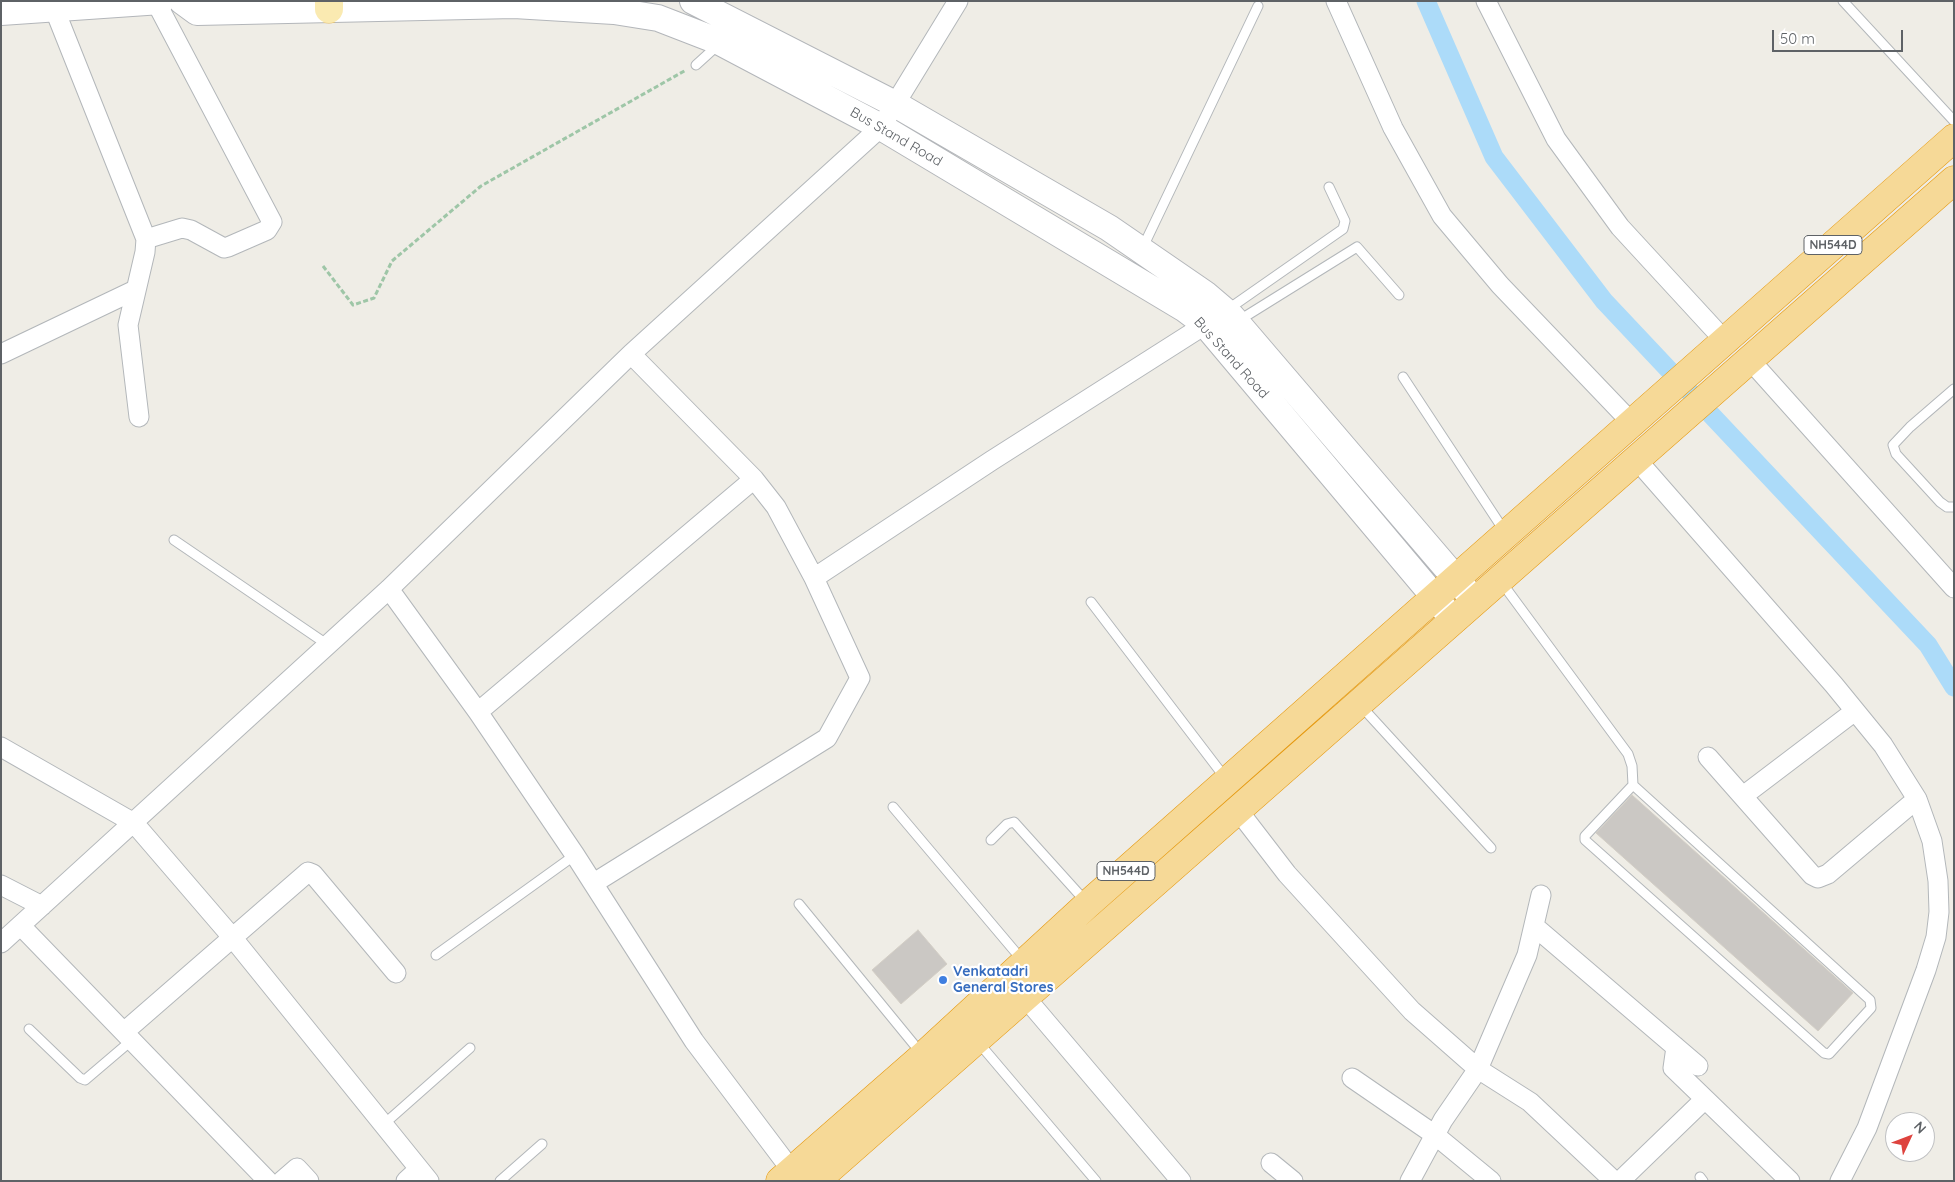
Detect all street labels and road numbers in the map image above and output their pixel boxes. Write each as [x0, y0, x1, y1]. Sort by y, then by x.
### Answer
street label: Bus Stand Road [847, 104, 945, 170]
road number: NH544D [1804, 236, 1862, 254]
street label: Bus Stand Road [1190, 314, 1272, 402]
road number: NH544D [1097, 861, 1155, 880]

